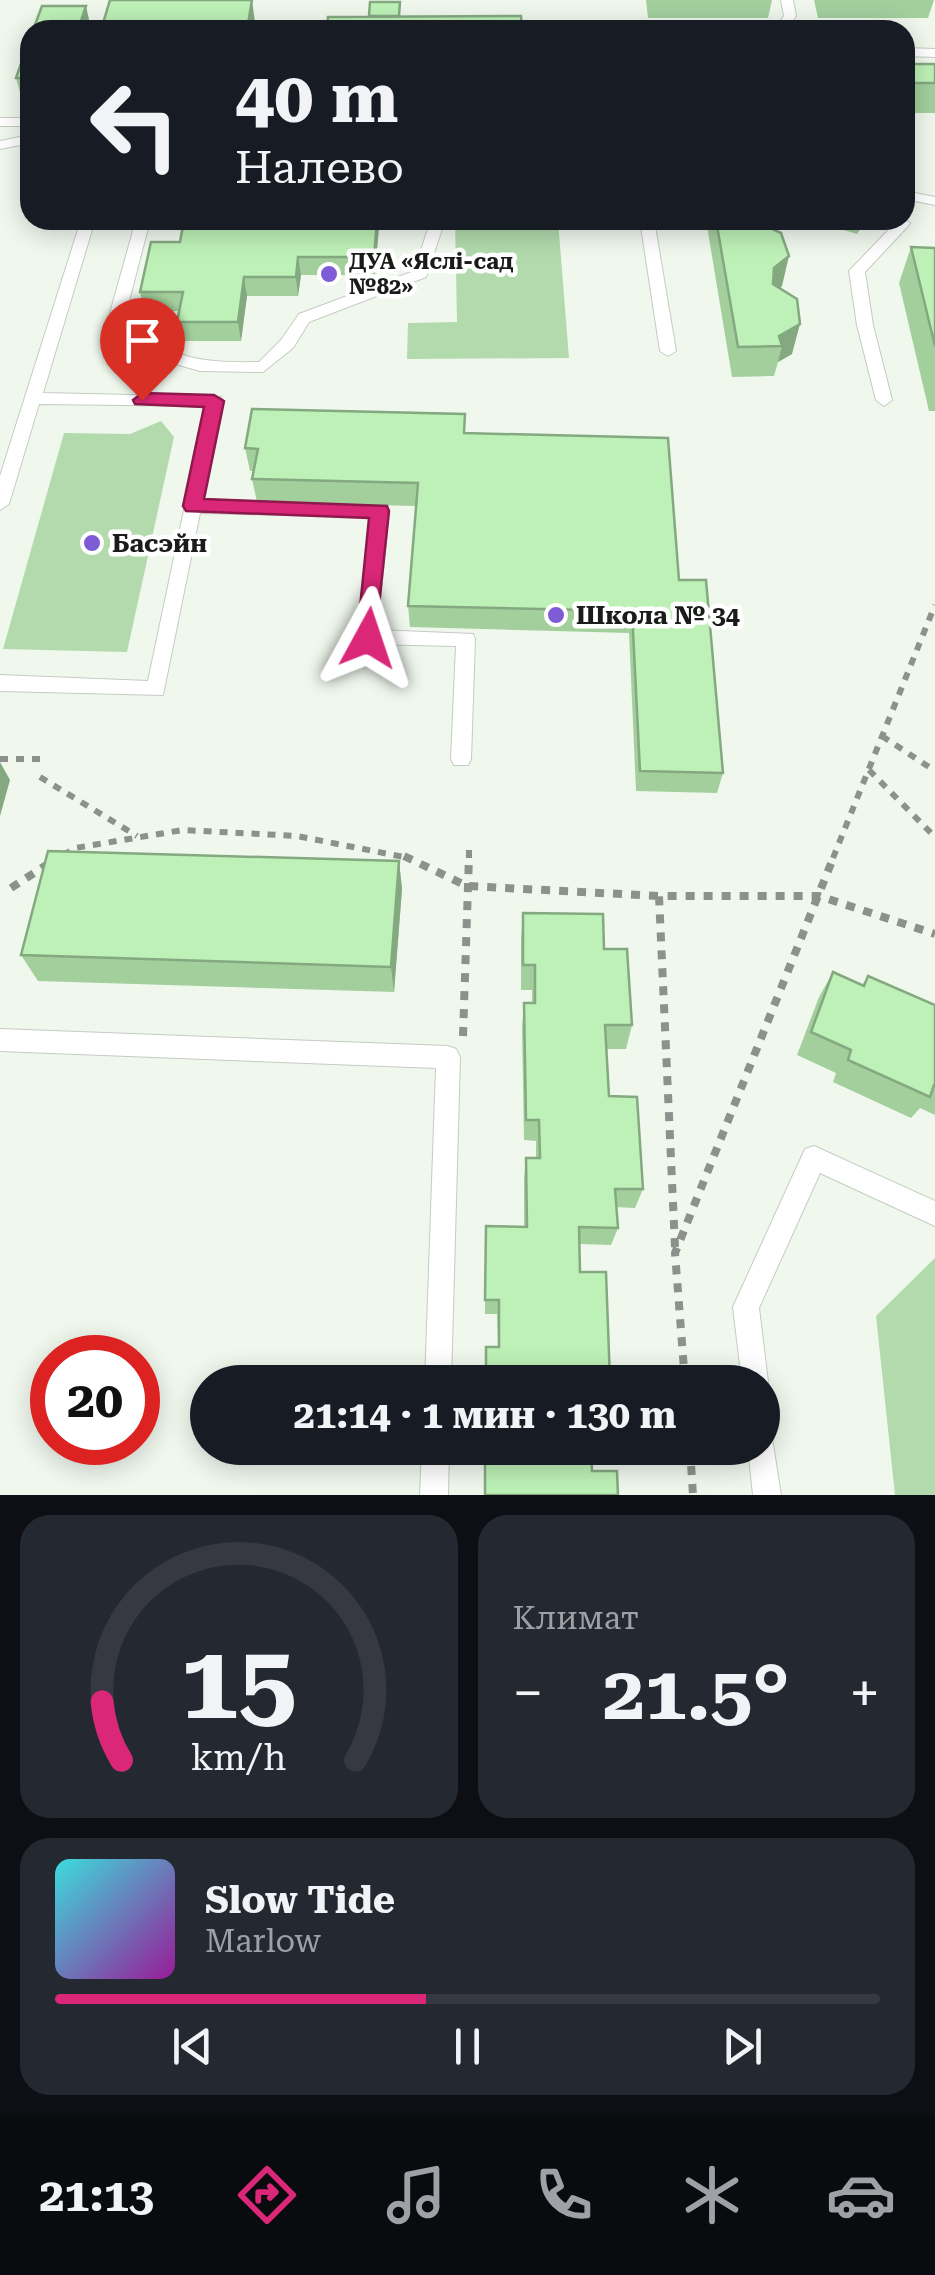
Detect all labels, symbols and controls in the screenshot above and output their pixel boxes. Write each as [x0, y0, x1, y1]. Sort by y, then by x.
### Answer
text: 40 m [235, 57, 399, 139]
icon: left [70, 60, 200, 190]
text: Налево [235, 141, 404, 194]
place label: ДУА «Яслі-сад №82» [349, 249, 513, 299]
marker: ДУА «Яслі-сад №82» [318, 263, 340, 285]
pin [100, 298, 185, 401]
icon: arrive [115, 313, 170, 368]
place label: Басэйн [112, 529, 207, 558]
marker: Басэйн [81, 532, 103, 554]
position arrow [316, 586, 420, 690]
place label: Школа № 34 [576, 601, 740, 630]
marker: Школа № 34 [545, 604, 567, 626]
speed limit sign: 20 [30, 1335, 160, 1465]
text: 21:14 · 1 мин · 130 m [294, 1393, 676, 1437]
text: Климат [513, 1599, 639, 1637]
text: 15 [181, 1622, 297, 1743]
text: 21.5° [603, 1649, 790, 1737]
text: − [513, 1661, 543, 1725]
text: + [849, 1661, 880, 1725]
text: km/h [191, 1737, 287, 1779]
text: Slow Tide [205, 1878, 395, 1922]
text: Marlow [205, 1922, 321, 1960]
icon: previous [165, 2019, 220, 2074]
icon: pause [440, 2019, 495, 2074]
icon: next [715, 2019, 770, 2074]
icon: directions [232, 2160, 302, 2230]
icon: music [381, 2160, 451, 2230]
icon: phone [529, 2160, 599, 2230]
icon: climate [677, 2160, 747, 2230]
icon: car [826, 2160, 896, 2230]
text: 21:13 [39, 2169, 154, 2222]

